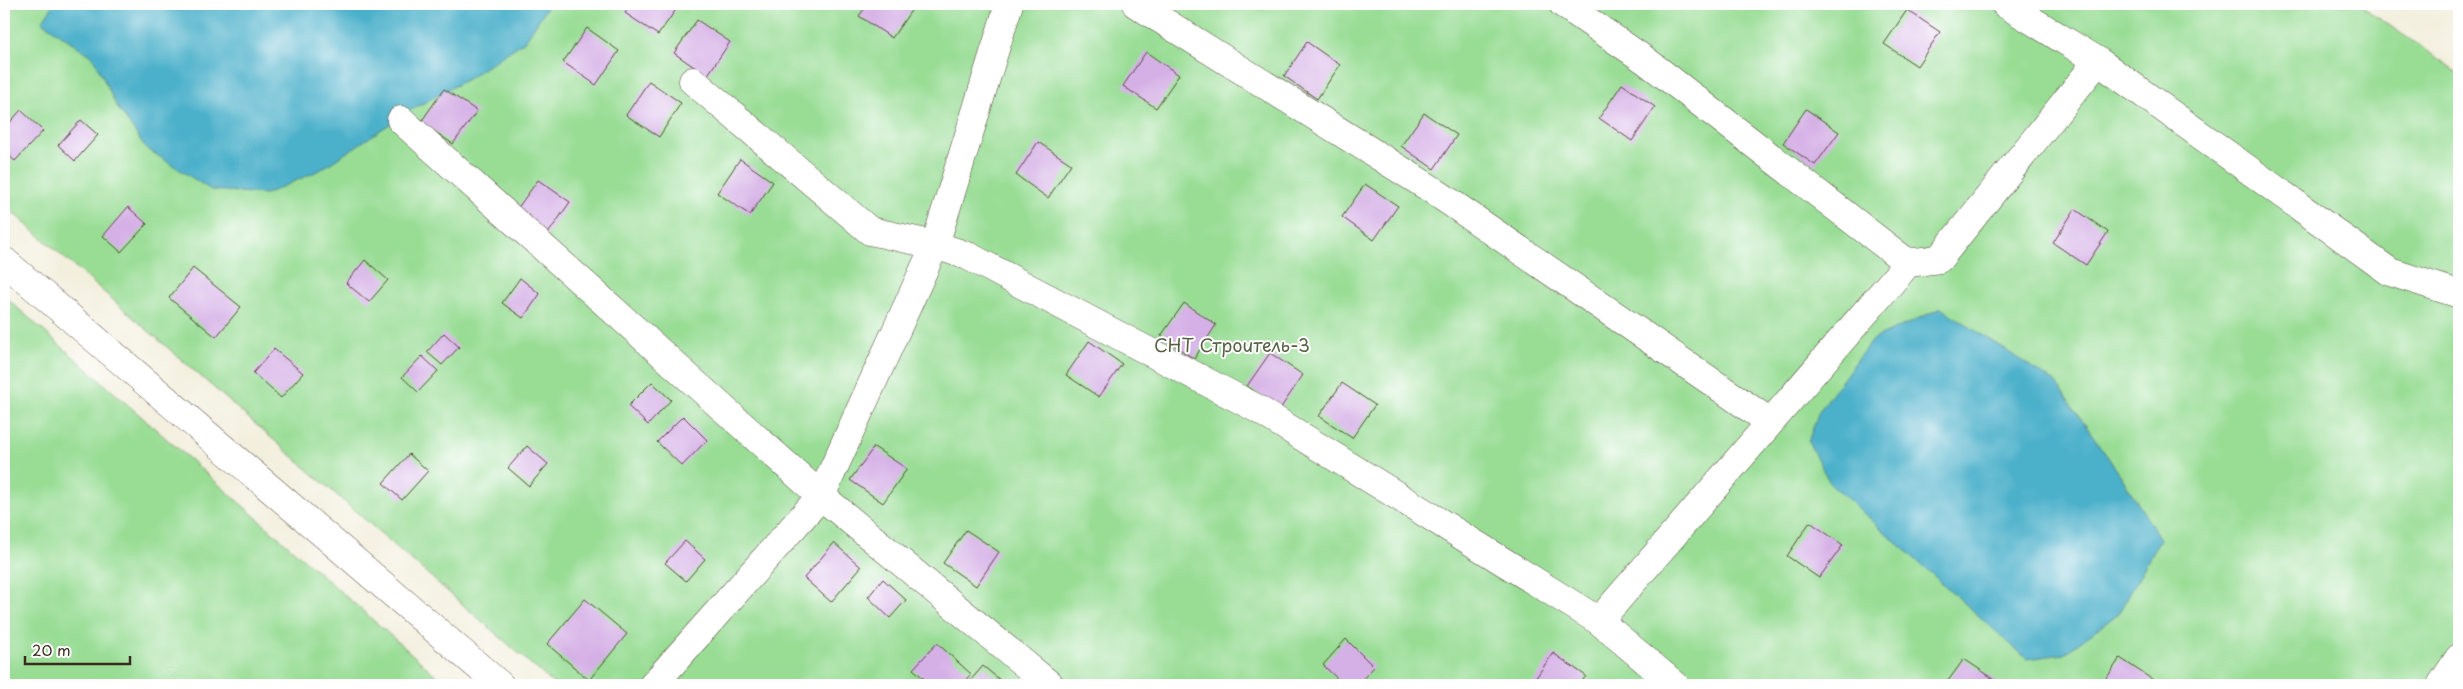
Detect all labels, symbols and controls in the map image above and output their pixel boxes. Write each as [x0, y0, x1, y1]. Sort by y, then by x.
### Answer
park label: СНТ Строитель-3 [1154, 331, 1310, 358]
scale bar [25, 634, 130, 666]
text: 20 m [32, 638, 71, 661]

